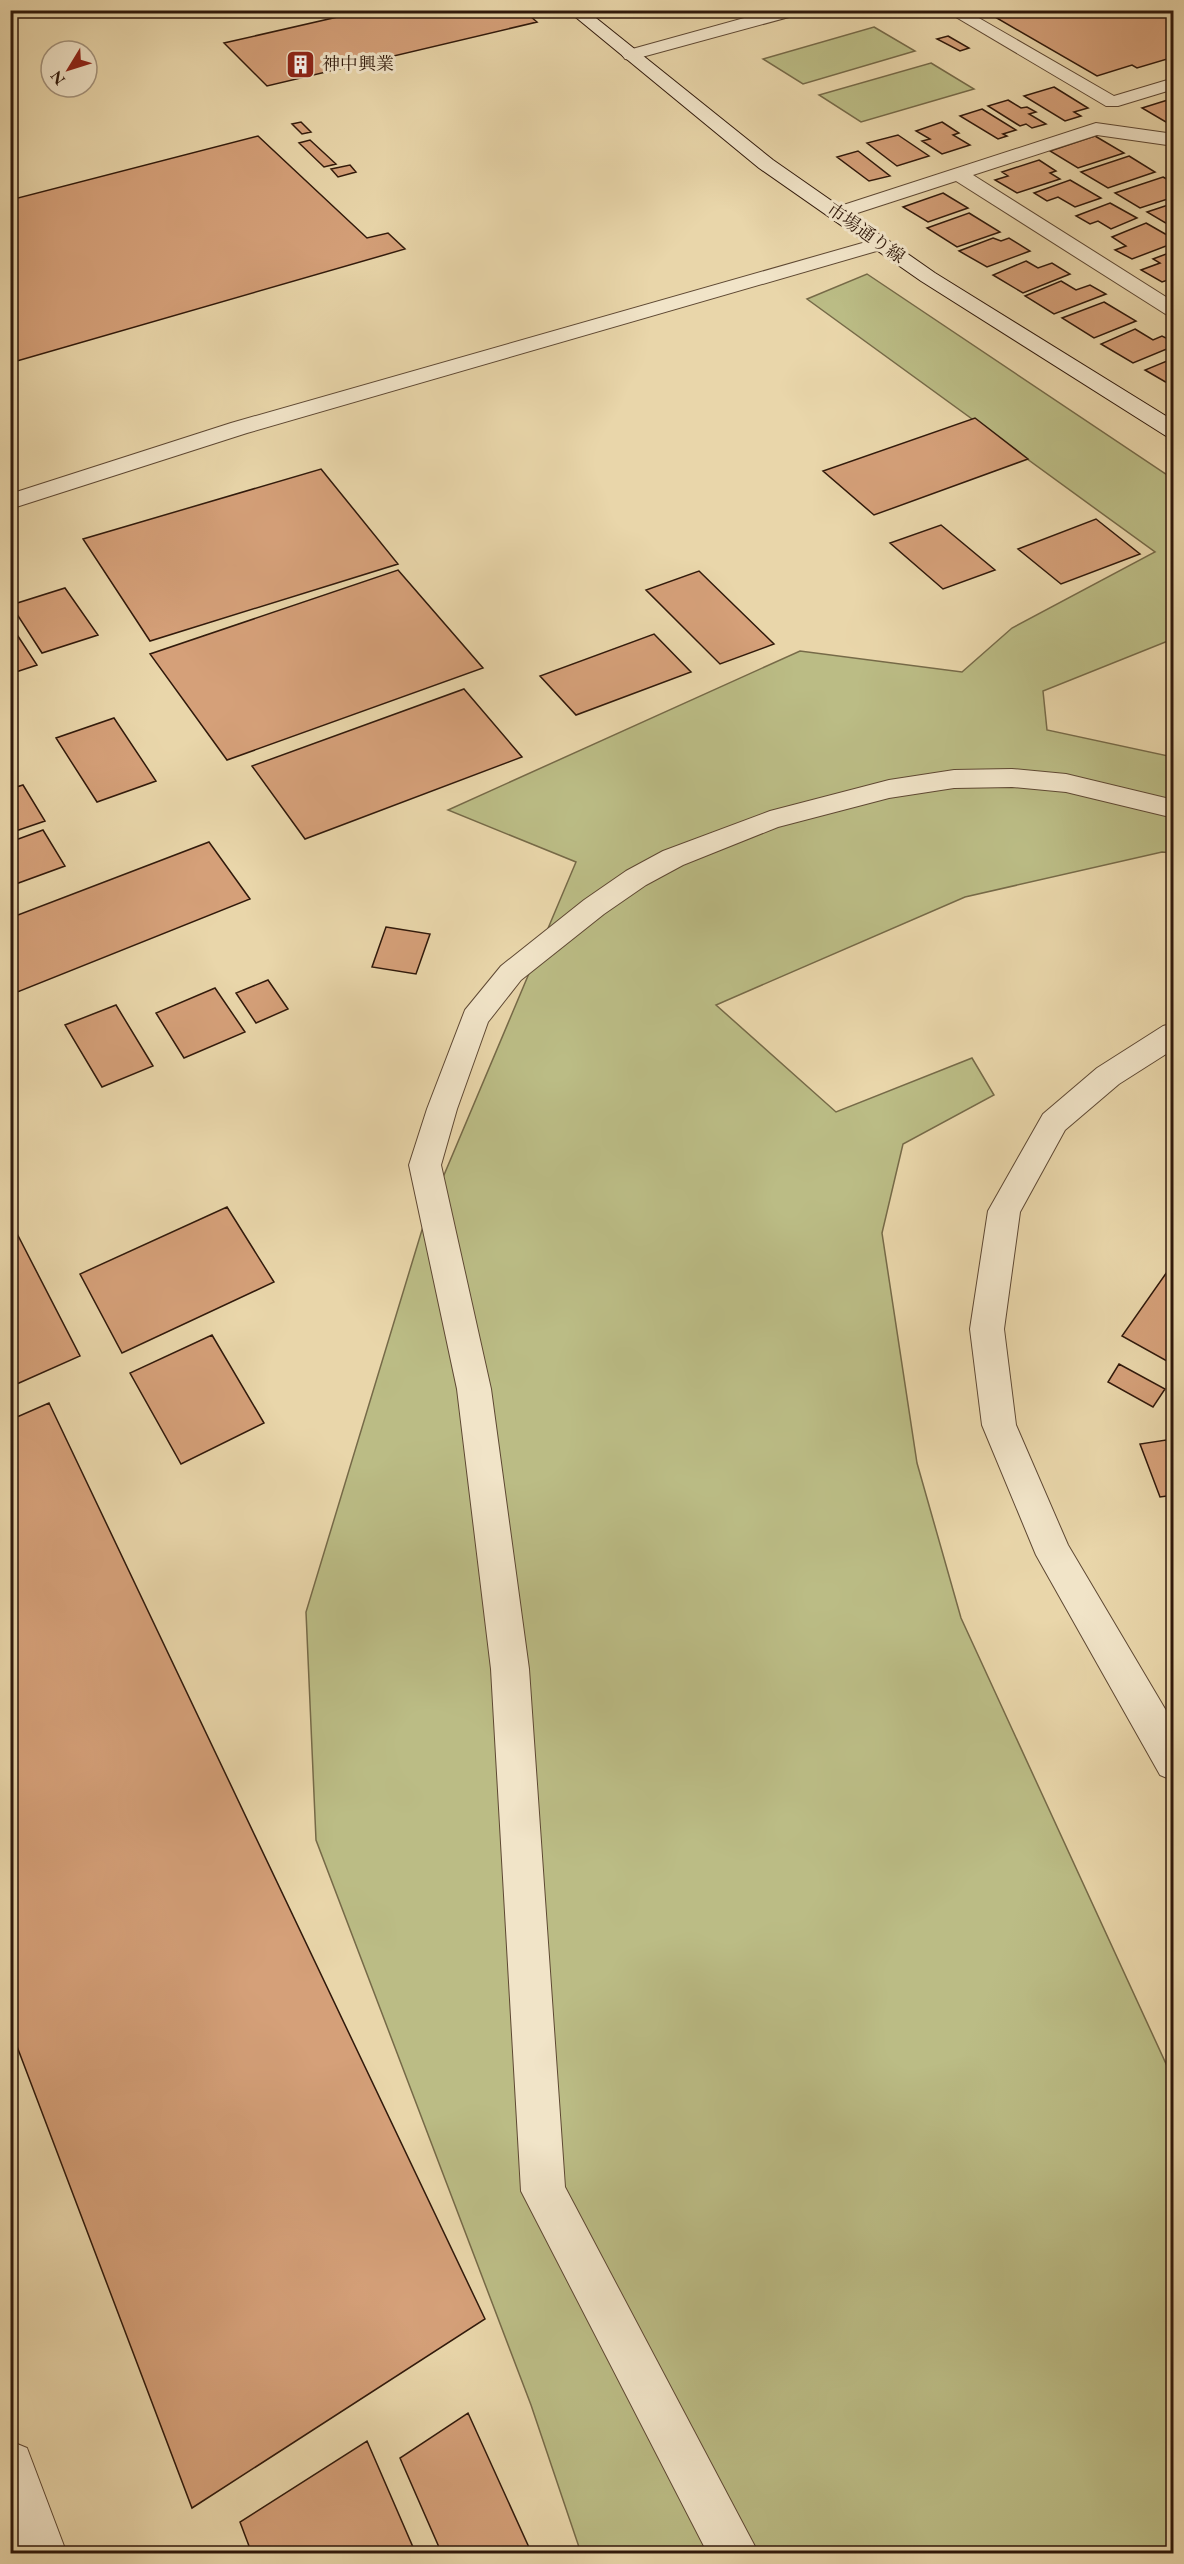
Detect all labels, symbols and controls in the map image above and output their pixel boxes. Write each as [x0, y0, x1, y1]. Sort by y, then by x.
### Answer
north arrow [39, 39, 99, 99]
building icon: 神中興業 [285, 48, 317, 80]
place label: 神中興業 [322, 52, 394, 75]
text: N [45, 66, 70, 89]
street label: 市場通り線 [823, 197, 910, 268]

